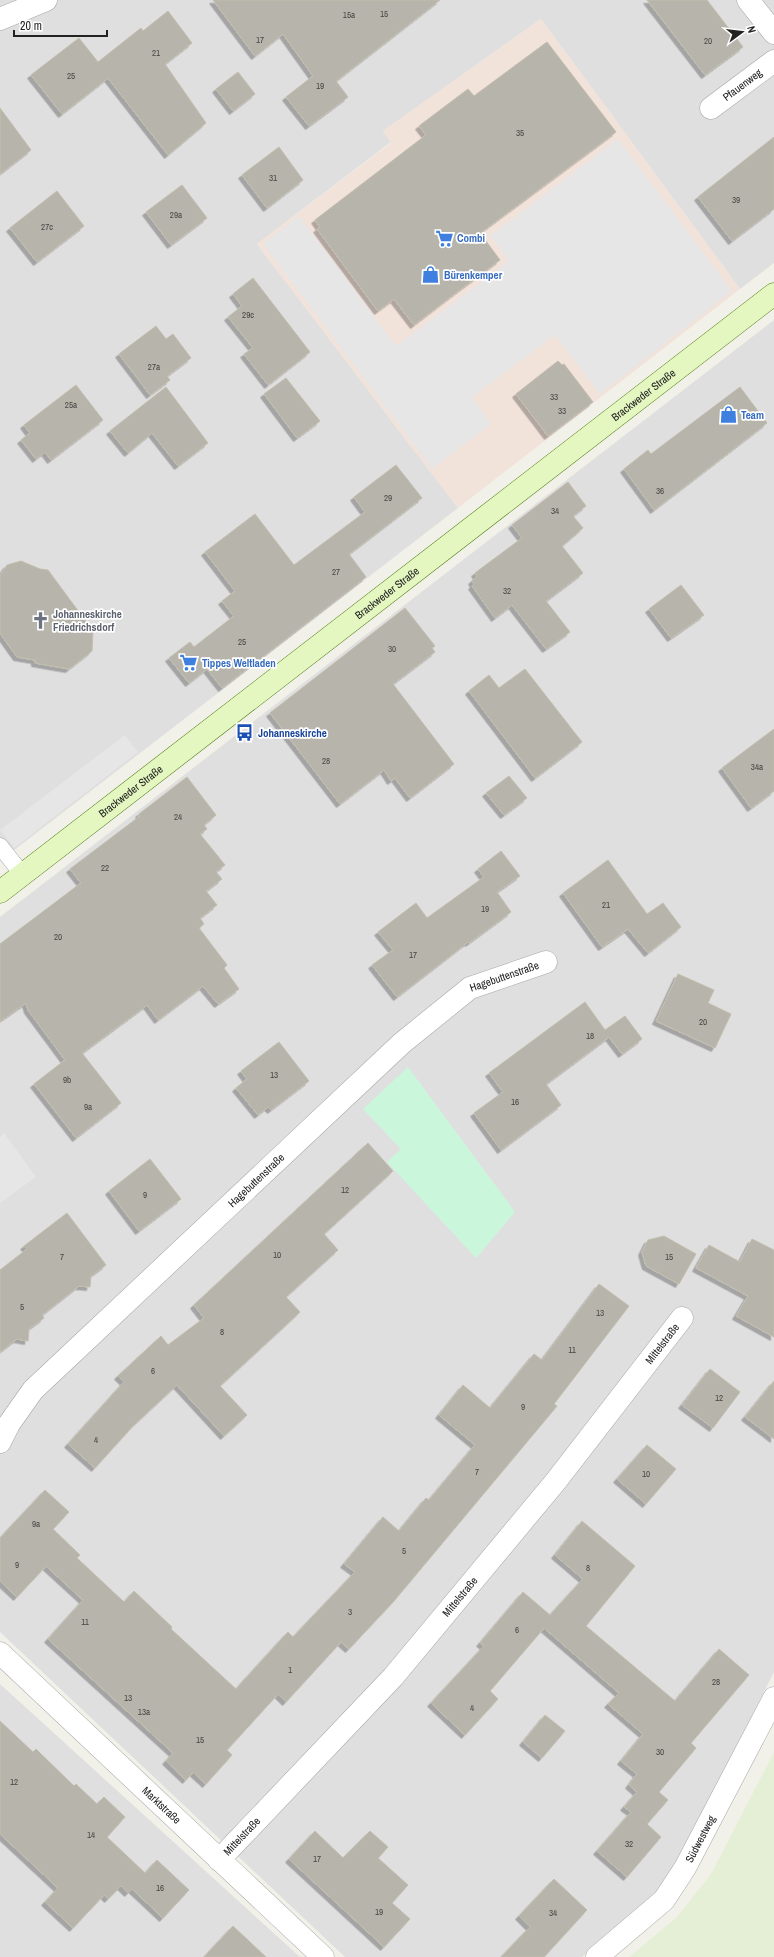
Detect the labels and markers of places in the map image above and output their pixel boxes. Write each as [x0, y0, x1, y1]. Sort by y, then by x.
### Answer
supermarket icon: Combi [434, 228, 454, 248]
place label: Combi [457, 231, 485, 245]
shop icon: Bürenkemper [421, 265, 441, 285]
place label: Bürenkemper [444, 268, 503, 282]
shop icon: Team [718, 405, 738, 425]
place label: Team [741, 408, 764, 422]
place label: Johanneskirche Friedrichsdorf [53, 607, 122, 634]
church icon: Johanneskirche Friedrichsdorf [30, 610, 50, 630]
supermarket icon: Tippes Weltladen [179, 653, 199, 673]
place label: Tippes Weltladen [202, 656, 276, 670]
bus stop icon: Johanneskirche [235, 723, 255, 743]
place label: Johanneskirche [258, 726, 327, 740]

